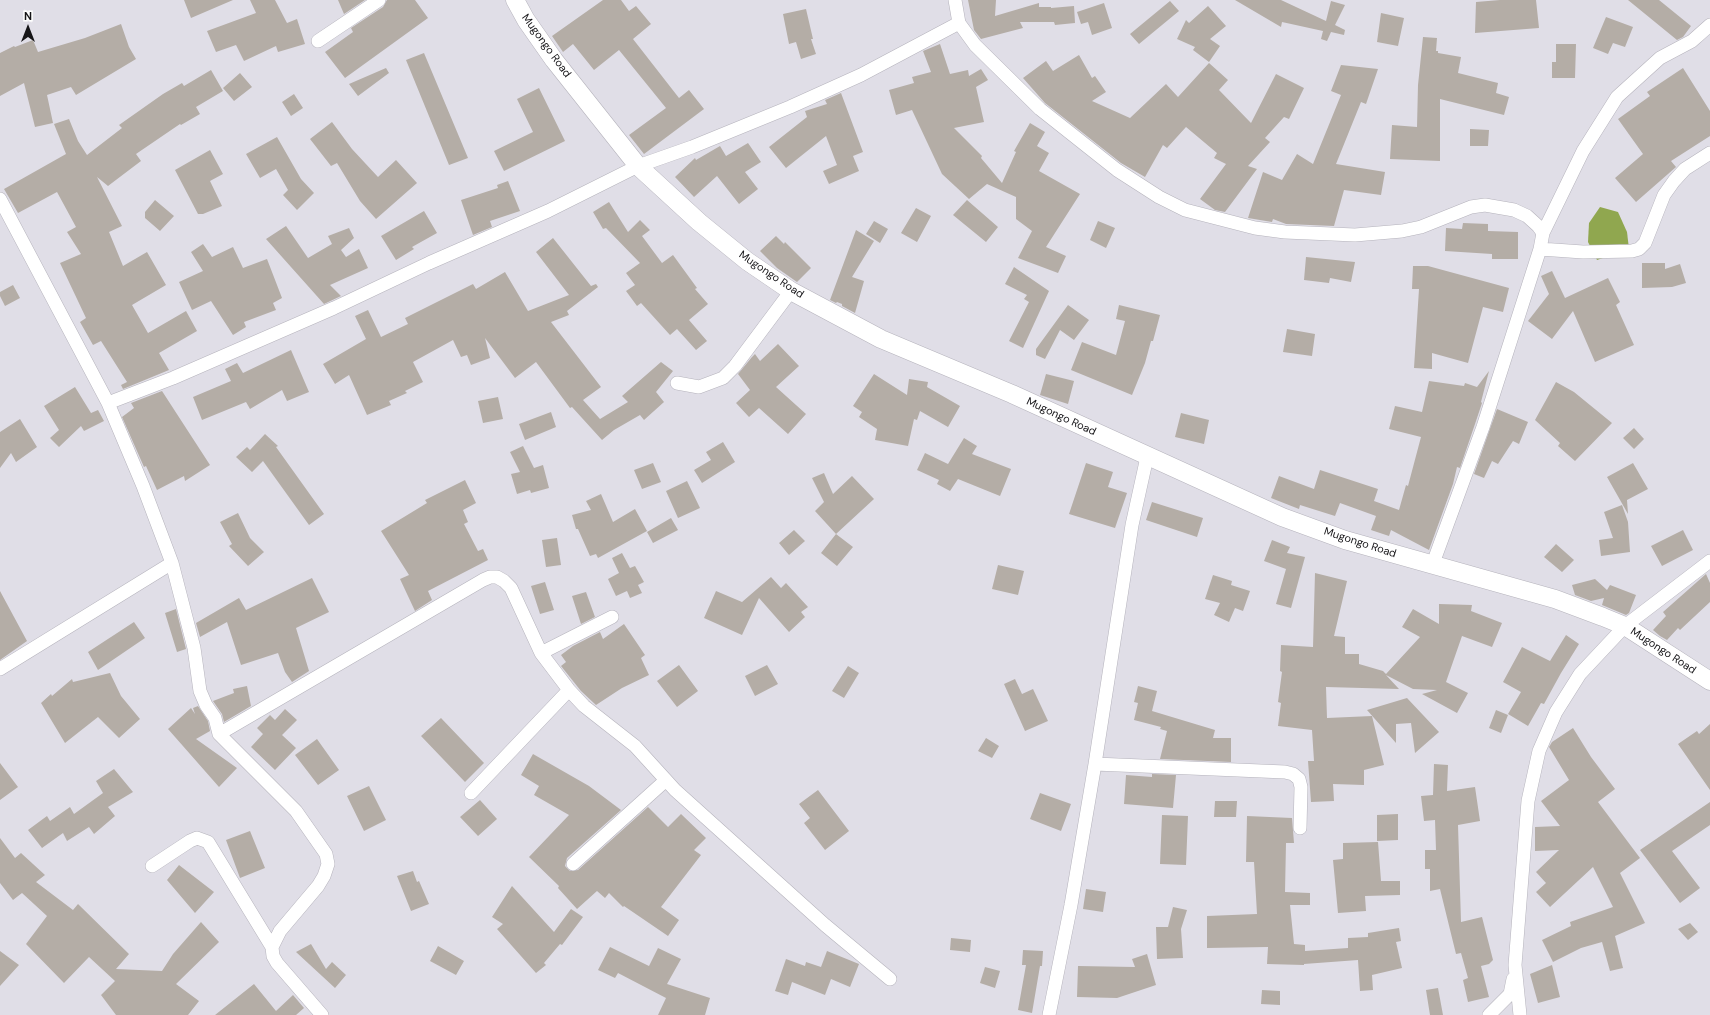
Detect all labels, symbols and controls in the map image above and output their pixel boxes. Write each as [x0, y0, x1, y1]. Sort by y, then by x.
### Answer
north arrow [8, 8, 48, 48]
text: N [24, 9, 32, 23]
street label: Mugongo Road [519, 12, 573, 80]
street label: Mugongo Road [736, 248, 806, 302]
street label: Mugongo Road [1024, 395, 1098, 439]
street label: Mugongo Road [1322, 525, 1398, 561]
street label: Mugongo Road [1628, 625, 1698, 677]

